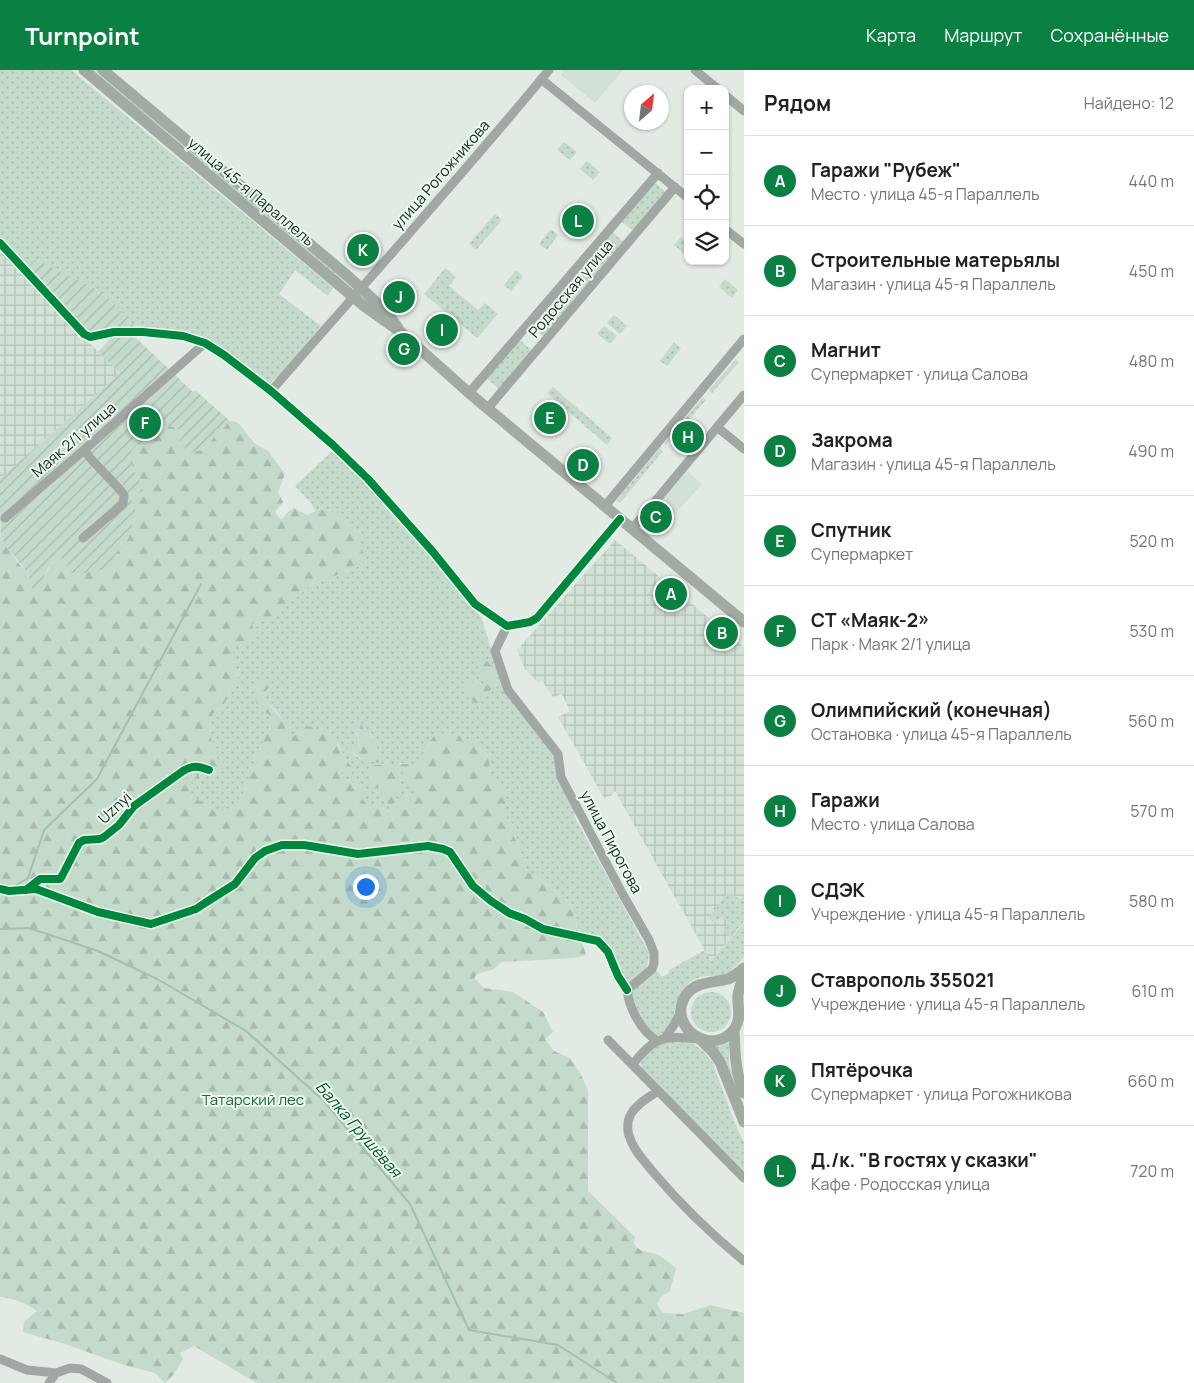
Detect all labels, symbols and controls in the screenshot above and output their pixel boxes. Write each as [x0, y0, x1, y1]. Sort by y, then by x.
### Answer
text: Turnpoint [25, 19, 140, 52]
text: Карта [866, 23, 916, 47]
text: Маршрут [944, 23, 1022, 47]
text: Сохранённые [1050, 23, 1169, 47]
north arrow [624, 85, 669, 130]
map controls [684, 85, 729, 265]
button: + [684, 85, 729, 130]
text: Рядом [764, 89, 831, 117]
text: Найдено: 12 [1084, 92, 1174, 114]
street label: улица Рогожникова [387, 115, 494, 234]
button: − [684, 130, 729, 175]
street label: улица 45-я Параллель [184, 132, 319, 251]
text: Гаражи "Рубеж" [811, 157, 961, 183]
text: A [775, 170, 785, 192]
text: 440 m [1128, 170, 1174, 192]
button: locate [684, 175, 729, 220]
text: Место · улица 45-я Параллель [811, 183, 1040, 205]
pin: L [562, 202, 594, 240]
button: layers [684, 220, 729, 265]
pin: K [347, 231, 379, 269]
street label: Родосская улица [523, 235, 618, 342]
text: Строительные матерьялы [811, 247, 1060, 273]
text: B [775, 260, 785, 282]
text: 450 m [1129, 260, 1174, 282]
text: Магазин · улица 45-я Параллель [811, 273, 1056, 295]
pin: J [383, 278, 415, 316]
pin: I [426, 311, 458, 349]
pin: G [388, 330, 420, 368]
text: Магнит [811, 337, 881, 363]
text: C [774, 350, 786, 372]
text: 480 m [1129, 350, 1174, 372]
text: Супермаркет · улица Салова [811, 363, 1028, 385]
street label: Маяк 2/1 улица [27, 397, 120, 482]
pin: E [534, 399, 566, 437]
pin: F [129, 404, 161, 442]
pin: H [672, 418, 704, 456]
text: Закрома [811, 427, 893, 453]
text: D [774, 440, 786, 462]
text: 490 m [1128, 440, 1174, 462]
pin: D [567, 446, 599, 484]
text: Магазин · улица 45-я Параллель [811, 453, 1056, 475]
pin: C [640, 498, 672, 536]
text: Спутник [811, 517, 891, 543]
text: E [775, 530, 785, 552]
text: 520 m [1130, 530, 1174, 552]
text: Супермаркет [811, 543, 913, 565]
pin: A [655, 575, 687, 613]
text: СТ «Маяк-2» [811, 607, 929, 633]
pin: B [706, 614, 738, 652]
text: F [776, 620, 784, 642]
text: 530 m [1129, 620, 1174, 642]
text: Парк · Маяк 2/1 улица [811, 633, 971, 655]
text: Олимпийский (конечная) [811, 697, 1052, 723]
text: G [774, 710, 786, 732]
text: 560 m [1128, 710, 1174, 732]
text: Остановка · улица 45-я Параллель [811, 723, 1072, 745]
street label: улица Пирогова [575, 786, 647, 897]
street label: Uznyi [93, 787, 136, 828]
text: Гаражи [811, 787, 880, 813]
text: H [774, 800, 786, 822]
text: 570 m [1130, 800, 1174, 822]
text: Место · улица Салова [811, 813, 975, 835]
your location [353, 874, 379, 900]
text: СДЭК [811, 877, 865, 903]
text: I [778, 890, 782, 912]
text: 580 m [1129, 890, 1174, 912]
text: Учреждение · улица 45-я Параллель [811, 903, 1085, 925]
text: Ставрополь 355021 [811, 967, 995, 993]
text: J [776, 980, 784, 1002]
text: 610 m [1132, 980, 1174, 1002]
text: Учреждение · улица 45-я Параллель [811, 993, 1085, 1015]
text: Пятёрочка [811, 1057, 913, 1083]
text: K [775, 1070, 785, 1092]
text: 660 m [1128, 1070, 1174, 1092]
water label: Балка Грушёвая [311, 1076, 408, 1183]
text: Супермаркет · улица Рогожникова [811, 1083, 1072, 1105]
park label: Татарский лес [202, 1089, 304, 1110]
text: Д./к. "В гостях у сказки" [811, 1147, 1038, 1173]
text: L [776, 1160, 784, 1182]
text: 720 m [1130, 1160, 1174, 1182]
text: Кафе · Родосская улица [811, 1173, 990, 1195]

